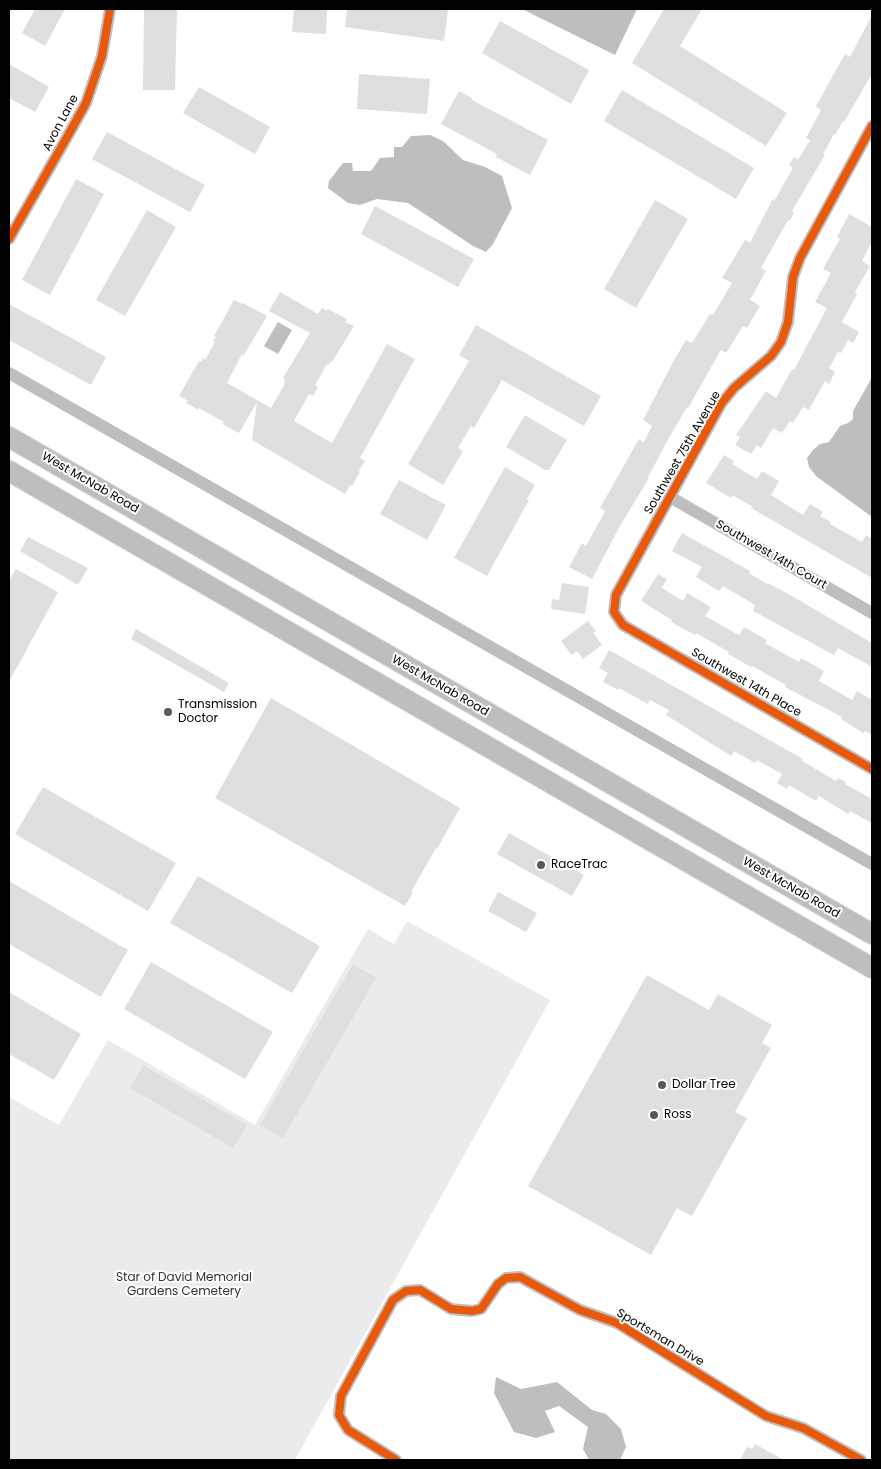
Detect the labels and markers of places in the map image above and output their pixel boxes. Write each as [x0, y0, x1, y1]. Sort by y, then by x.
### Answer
place label: Transmission Doctor [178, 698, 257, 726]
marker: Transmission Doctor [162, 706, 174, 718]
place label: RaceTrac [551, 858, 607, 872]
marker: RaceTrac [535, 859, 547, 871]
place label: Dollar Tree [672, 1078, 736, 1092]
marker: Dollar Tree [656, 1079, 668, 1091]
place label: Ross [664, 1108, 692, 1122]
marker: Ross [648, 1109, 660, 1121]

